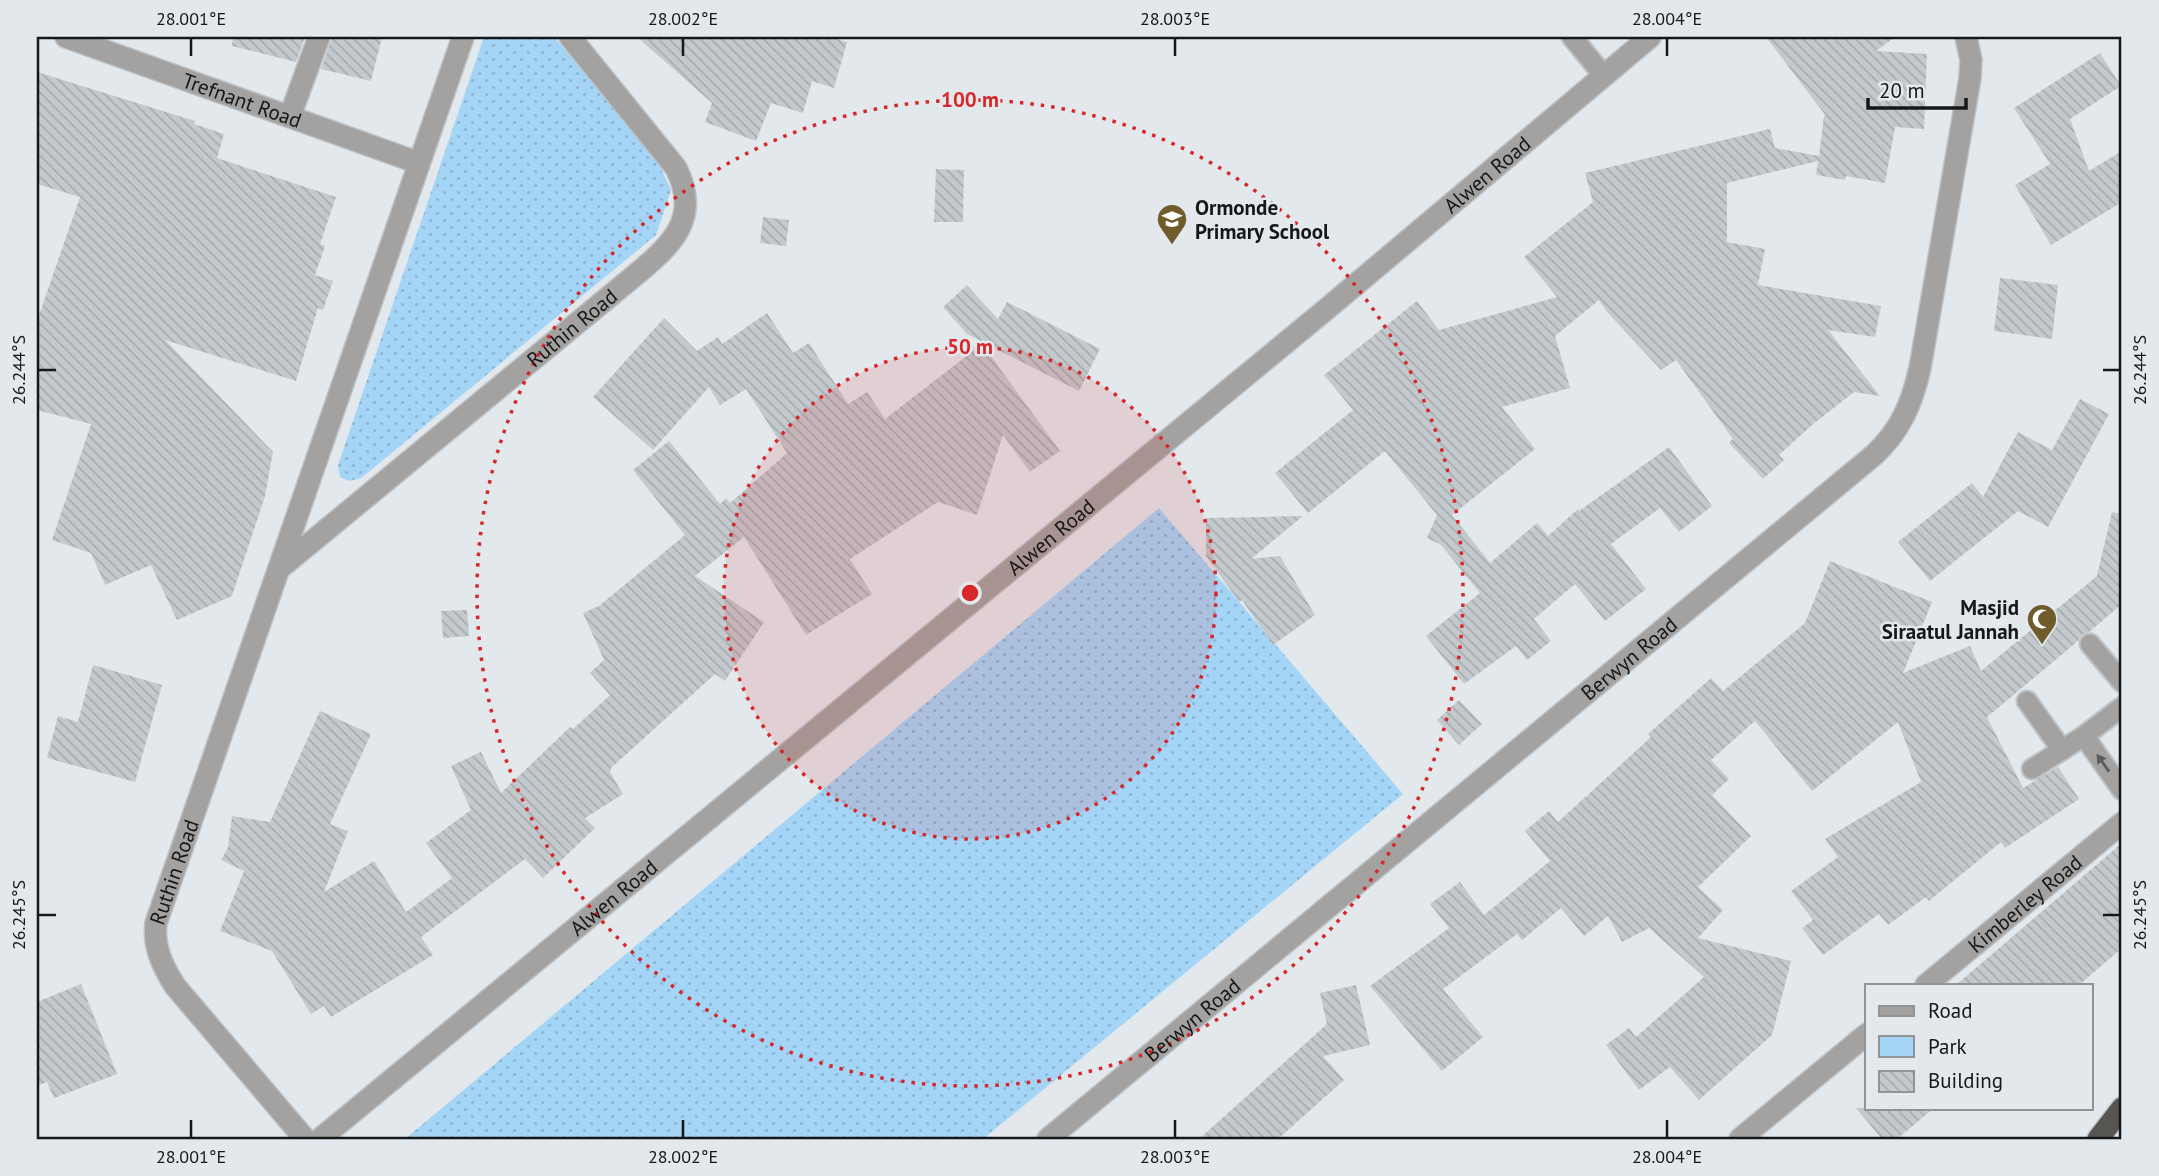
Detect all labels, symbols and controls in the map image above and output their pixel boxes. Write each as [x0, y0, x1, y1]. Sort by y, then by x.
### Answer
text: 28.001°E [156, 7, 226, 30]
text: 28.002°E [648, 7, 718, 30]
text: 28.003°E [1140, 7, 1210, 30]
text: 28.004°E [1632, 7, 1702, 30]
street label: Trefnant Road [179, 66, 305, 134]
scale bar [1868, 66, 1966, 110]
text: 20 m [1879, 77, 1925, 104]
text: 100 m [941, 86, 999, 113]
street label: Alwen Road [1438, 130, 1536, 219]
place label: Ormonde Primary School [1195, 194, 1330, 245]
school or university icon: Ormonde Primary School [1155, 202, 1189, 246]
street label: Ruthin Road [521, 282, 623, 373]
text: 50 m [947, 333, 993, 360]
text: 26.244°S [7, 335, 30, 405]
text: 26.244°S [2128, 335, 2151, 405]
street label: Alwen Road [1001, 492, 1100, 581]
centre of rings [958, 581, 982, 605]
place label: Masjid Siraatul Jannah [1882, 594, 2019, 645]
mosque icon: Masjid Siraatul Jannah [2025, 602, 2059, 646]
street label: Berwyn Road [1575, 610, 1682, 706]
one-way arrow [2096, 754, 2110, 772]
street label: Ruthin Road [143, 816, 204, 928]
street label: Kimberley Road [1962, 848, 2087, 959]
street label: Alwen Road [564, 853, 663, 941]
text: 26.245°S [7, 880, 30, 950]
text: 26.245°S [2128, 880, 2151, 950]
street label: Berwyn Road [1138, 972, 1246, 1067]
legend [1865, 984, 2092, 1110]
text: Road [1928, 997, 1972, 1024]
text: Park [1928, 1033, 1967, 1060]
text: Building [1928, 1067, 2003, 1094]
text: 28.001°E [156, 1145, 226, 1168]
text: 28.002°E [648, 1145, 718, 1168]
text: 28.003°E [1140, 1145, 1210, 1168]
text: 28.004°E [1632, 1145, 1702, 1168]

